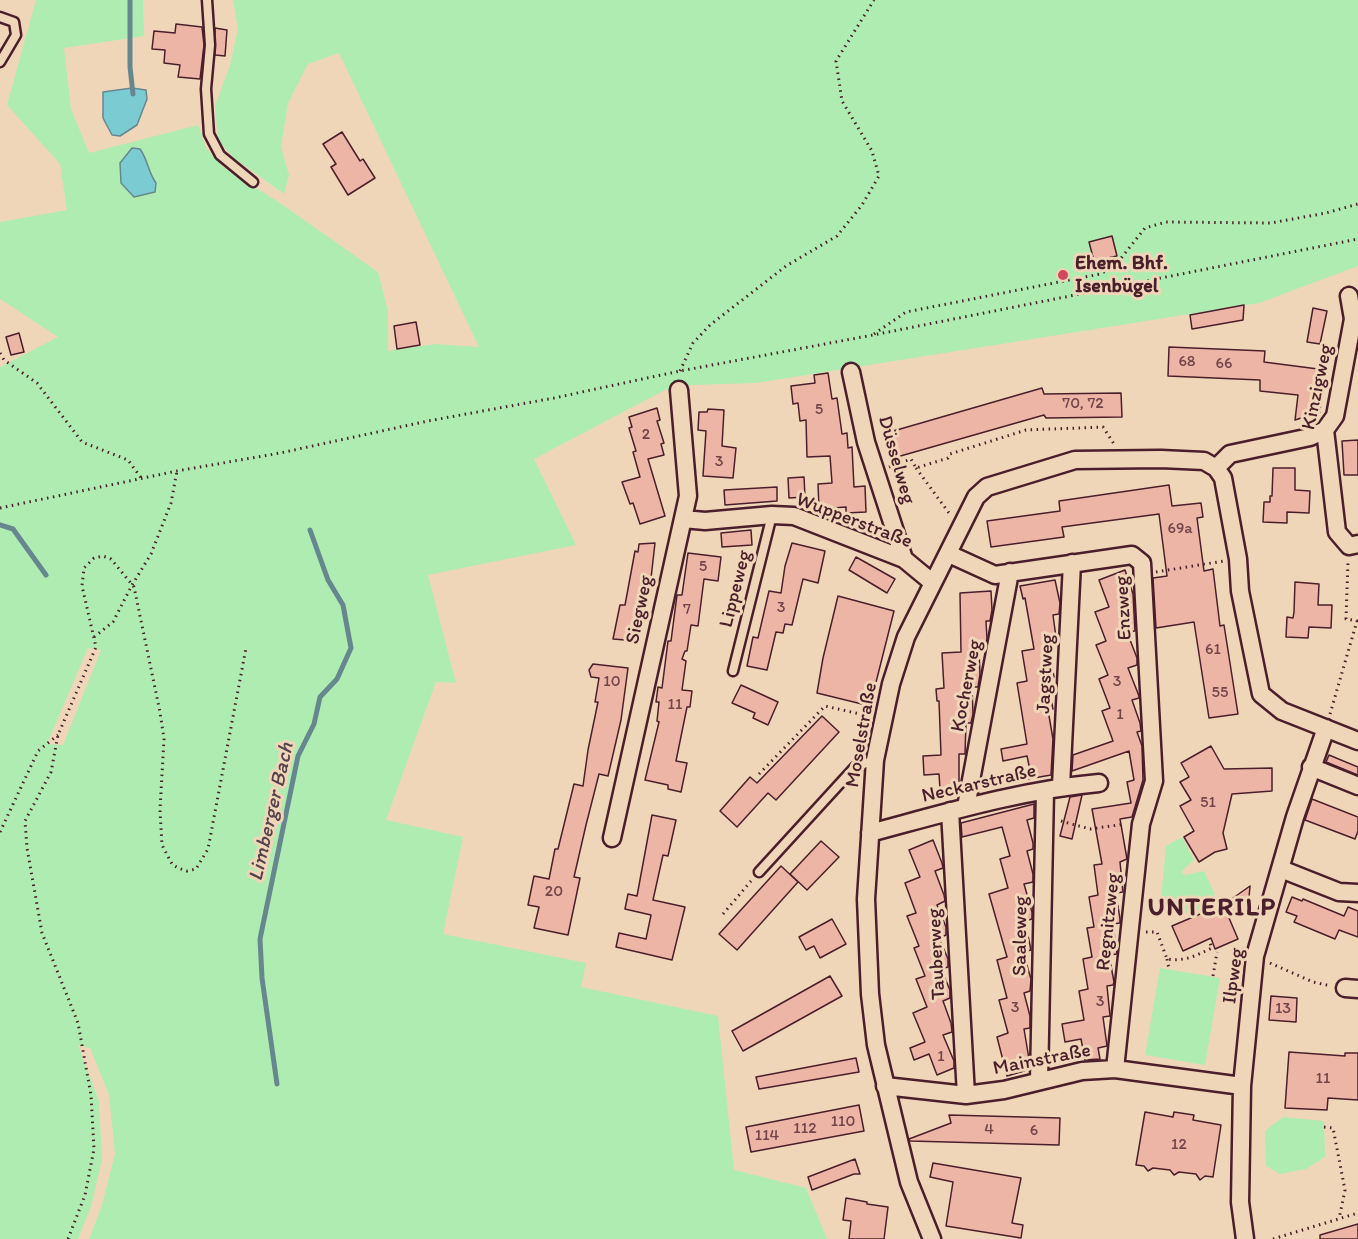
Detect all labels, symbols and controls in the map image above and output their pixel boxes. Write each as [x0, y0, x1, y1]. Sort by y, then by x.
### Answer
place label: Ehem. Bhf. Isenbügel [1075, 252, 1168, 299]
marker: Ehem. Bhf. Isenbügel [1056, 268, 1070, 282]
street label: Kinzigweg [1297, 342, 1339, 432]
house number: 68 [1178, 352, 1196, 372]
house number: 66 [1216, 354, 1232, 374]
house number: 70, 72 [1062, 394, 1104, 414]
house number: 5 [815, 400, 823, 420]
street label: Düsselweg [872, 413, 920, 507]
house number: 2 [642, 425, 650, 445]
house number: 3 [715, 452, 723, 472]
street label: Wupperstraße [792, 488, 916, 554]
house number: 69a [1167, 519, 1193, 539]
street label: Lippeweg [715, 548, 757, 630]
house number: 5 [699, 557, 707, 577]
street label: Siegweg [621, 573, 659, 647]
street label: Enzweg [1110, 575, 1138, 641]
house number: 3 [777, 598, 785, 618]
house number: 7 [683, 600, 691, 620]
street label: Jagstweg [1032, 634, 1060, 714]
street label: Kocherweg [946, 638, 988, 734]
house number: 61 [1205, 640, 1221, 660]
house number: 10 [603, 672, 621, 692]
house number: 3 [1113, 672, 1121, 692]
street label: Moselstraße [841, 681, 883, 789]
house number: 55 [1212, 683, 1228, 703]
house number: 11 [668, 695, 682, 715]
house number: 1 [1116, 705, 1124, 725]
water label: Limberger Bach [244, 740, 300, 884]
street label: Neckarstraße [919, 759, 1039, 809]
house number: 51 [1200, 793, 1216, 813]
street label: Regnitzweg [1092, 872, 1126, 972]
house number: 20 [545, 882, 563, 902]
district label: UNTERILP [1147, 892, 1277, 924]
street label: Saaleweg [1008, 896, 1034, 976]
street label: Tauberweg [923, 908, 951, 1000]
street label: Ilpweg [1218, 946, 1250, 1006]
house number: 3 [1096, 992, 1104, 1012]
house number: 3 [1011, 998, 1019, 1018]
house number: 13 [1275, 999, 1291, 1019]
street label: Mainstraße [991, 1039, 1093, 1081]
house number: 1 [937, 1047, 945, 1067]
house number: 11 [1316, 1069, 1330, 1089]
house number: 110 [831, 1112, 855, 1132]
house number: 112 [793, 1119, 817, 1139]
house number: 4 [984, 1120, 994, 1140]
house number: 6 [1030, 1121, 1038, 1141]
house number: 114 [755, 1126, 779, 1146]
house number: 12 [1171, 1135, 1187, 1155]

